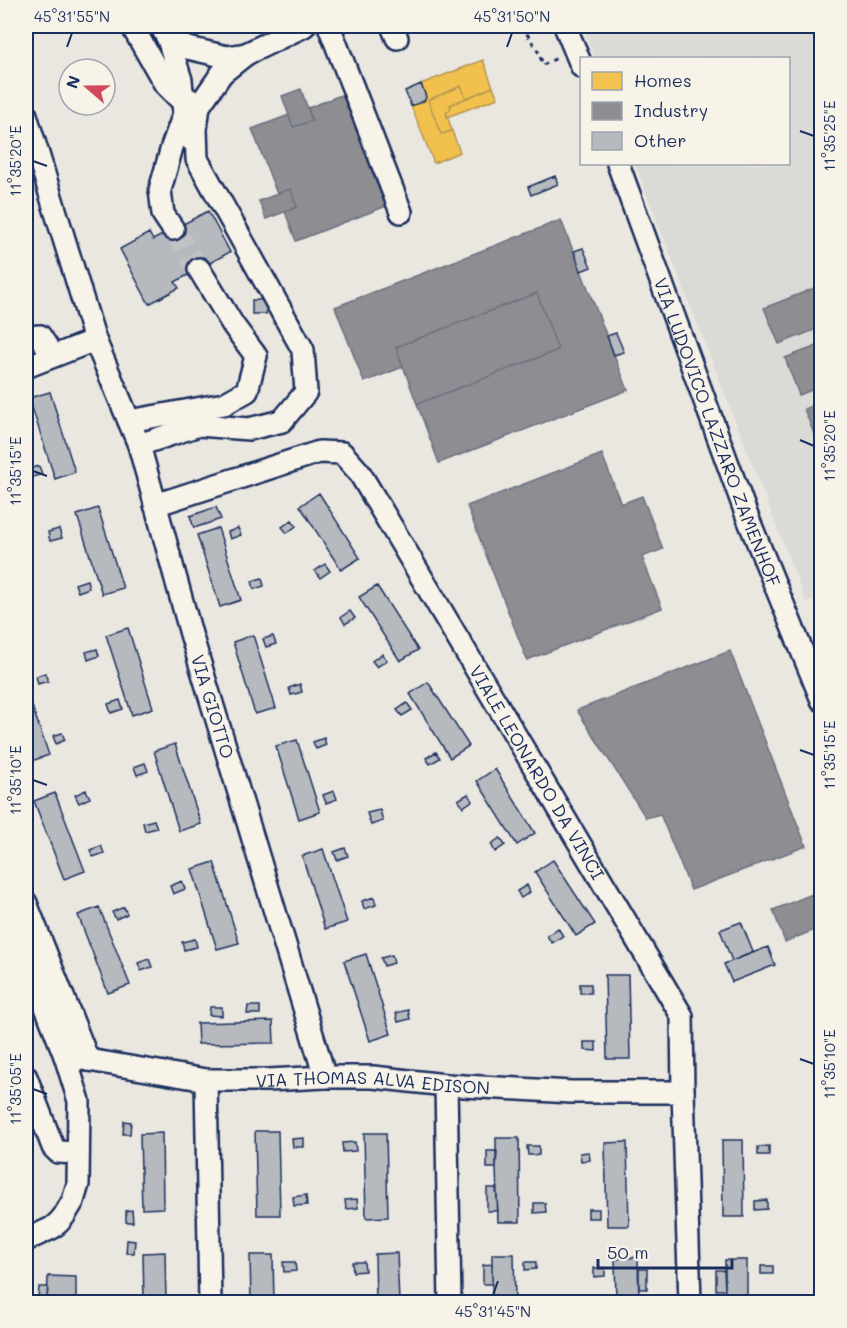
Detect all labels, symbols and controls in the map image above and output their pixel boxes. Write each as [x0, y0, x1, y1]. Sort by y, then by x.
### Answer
text: 45°31'55"N [34, 6, 110, 26]
text: 45°31'50"N [474, 6, 550, 26]
north arrow [57, 57, 117, 117]
legend [580, 57, 790, 165]
text: Homes [634, 68, 692, 92]
text: N [60, 72, 84, 91]
text: Industry [634, 98, 708, 122]
text: 11°35'25"E [819, 100, 839, 172]
text: 11°35'20"E [5, 125, 25, 197]
text: Other [634, 128, 687, 152]
street label: VIA LUDOVICO LAZZARO ZAMENHOF [649, 274, 786, 590]
text: 11°35'20"E [819, 410, 839, 482]
text: 11°35'15"E [5, 436, 25, 506]
street label: VIA GIOTTO [186, 652, 240, 761]
street label: VIALE LEONARDO DA VINCI [464, 661, 610, 884]
text: 11°35'15"E [819, 720, 839, 790]
text: 11°35'10"E [5, 745, 25, 815]
text: 11°35'10"E [819, 1029, 839, 1099]
text: 11°35'05"E [5, 1053, 25, 1125]
street label: VIA THOMAS ALVA EDISON [256, 1065, 491, 1099]
scale bar [598, 1232, 732, 1270]
text: 50 m [607, 1240, 649, 1264]
text: 45°31'45"N [455, 1301, 531, 1321]

